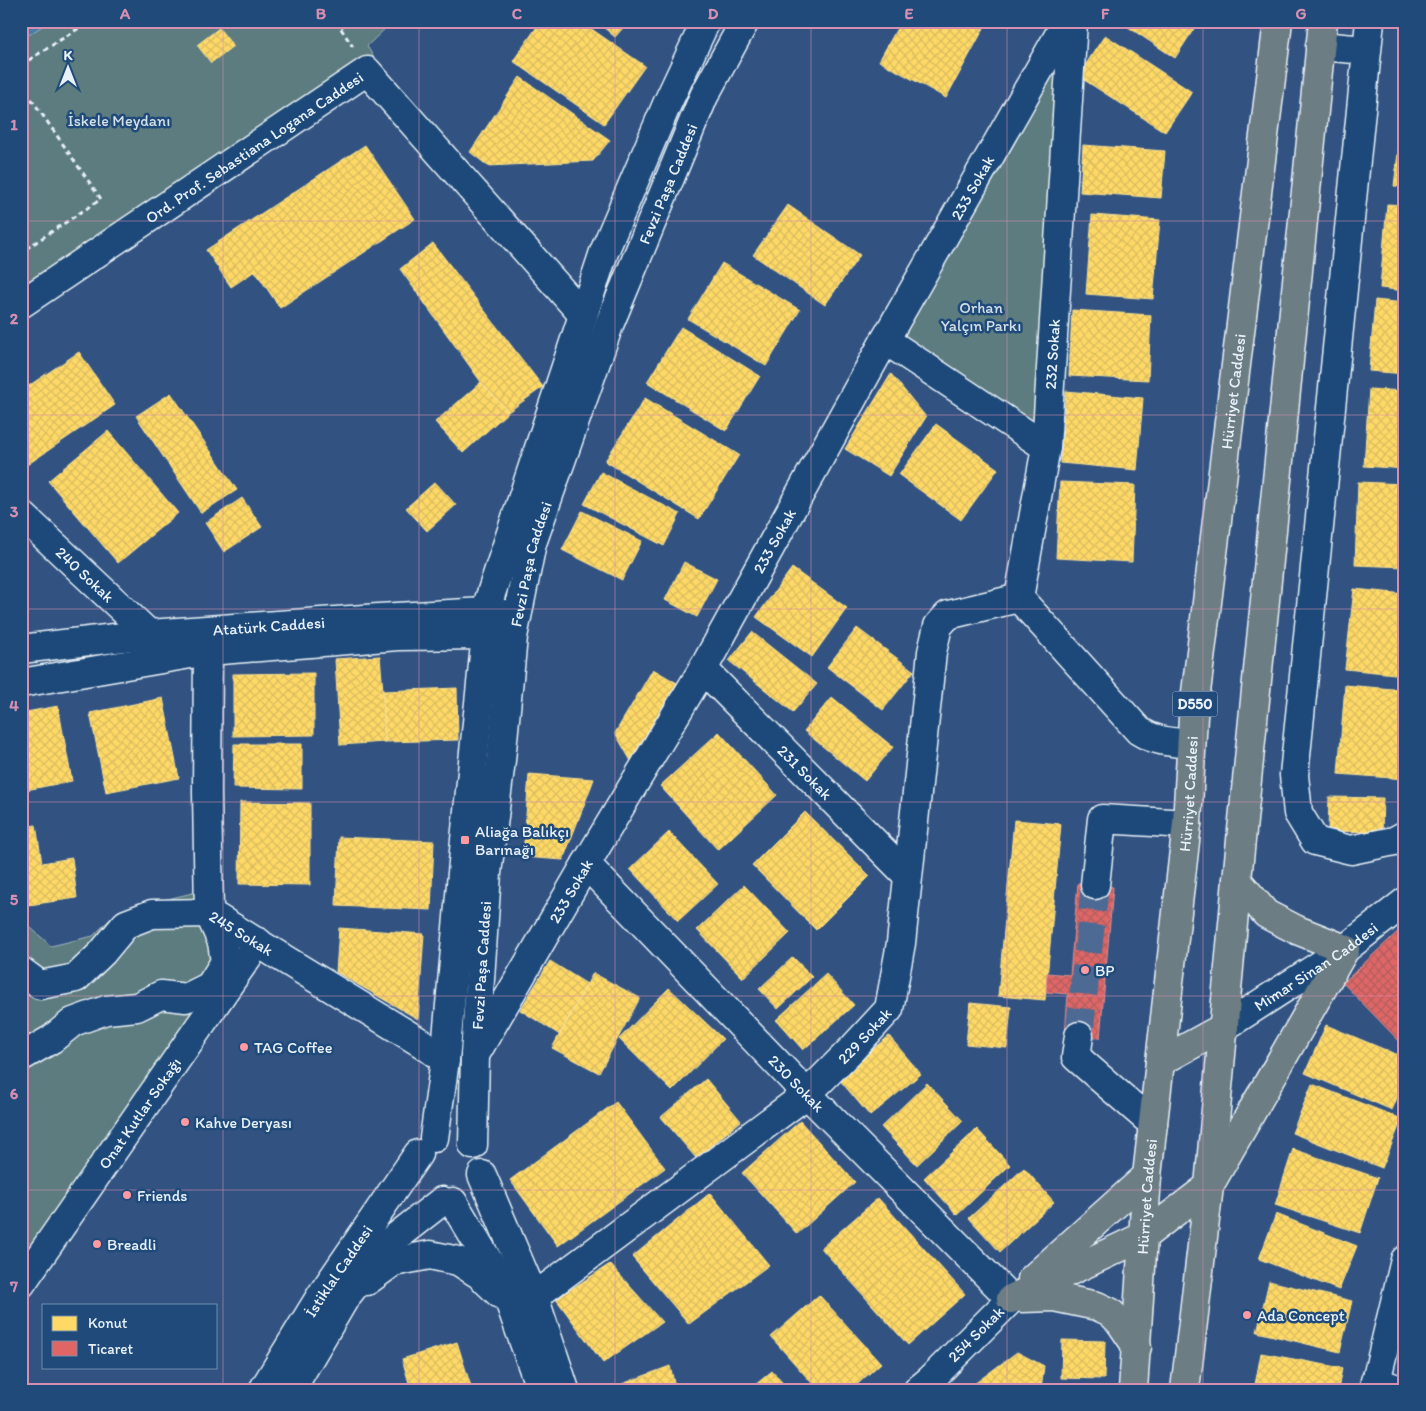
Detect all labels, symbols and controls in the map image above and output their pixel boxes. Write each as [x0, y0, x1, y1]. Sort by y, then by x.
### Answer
text: A [119, 4, 131, 23]
text: B [316, 4, 327, 23]
text: C [512, 4, 523, 23]
text: D [708, 4, 719, 23]
text: E [905, 4, 914, 23]
text: F [1101, 4, 1110, 23]
text: G [1295, 4, 1307, 23]
north arrow [42, 42, 92, 92]
text: K [64, 47, 74, 64]
street label: Ord. Prof. Sebastiana Logana Caddesi [142, 67, 367, 227]
park label: İskele Meydanı [68, 111, 170, 130]
text: 1 [10, 115, 18, 134]
street label: Fevzi Paşa Caddesi [634, 120, 701, 247]
street label: 233 Sokak [946, 152, 998, 223]
park label: Orhan Yalçın Parkı [941, 298, 1021, 335]
text: 2 [10, 309, 19, 328]
street label: 232 Sokak [1040, 318, 1064, 390]
street label: Hürriyet Caddesi [1216, 333, 1249, 450]
street label: Fevzi Paşa Caddesi [506, 499, 556, 628]
text: 3 [10, 502, 19, 521]
street label: 233 Sokak [748, 505, 800, 576]
street label: 240 Sokak [52, 542, 118, 606]
street label: Atatürk Caddesi [212, 612, 326, 639]
road number: D550 [1172, 692, 1218, 716]
text: 4 [9, 696, 19, 715]
street label: Hürriyet Caddesi [1174, 735, 1201, 853]
street label: 231 Sokak [774, 741, 836, 803]
place label: Aliağa Balıkçı Barınağı [475, 822, 569, 859]
marker: Aliağa Balıkçı Barınağı [459, 834, 471, 846]
street label: 233 Sokak [544, 855, 597, 926]
text: 5 [10, 890, 19, 909]
street label: Fevzi Paşa Caddesi [467, 900, 495, 1030]
street label: 245 Sokak [206, 906, 277, 960]
street label: Mimar Sinan Caddesi [1250, 918, 1381, 1015]
place label: BP [1095, 961, 1114, 980]
marker: BP [1079, 964, 1091, 976]
street label: 229 Sokak [833, 1003, 895, 1068]
place label: TAG Coffee [254, 1038, 333, 1057]
marker: TAG Coffee [238, 1041, 250, 1053]
street label: 230 Sokak [765, 1051, 829, 1116]
street label: Onat Kutlar Sokağı [94, 1053, 185, 1173]
text: 6 [10, 1084, 19, 1103]
place label: Kahve Deryası [195, 1113, 292, 1132]
marker: Kahve Deryası [179, 1116, 191, 1128]
street label: Hürriyet Caddesi [1132, 1138, 1161, 1255]
place label: Friends [137, 1186, 187, 1205]
marker: Friends [121, 1189, 133, 1201]
street label: İstiklal Caddesi [301, 1221, 376, 1320]
place label: Breadli [107, 1235, 156, 1254]
marker: Breadli [91, 1238, 103, 1250]
text: 7 [9, 1277, 18, 1296]
street label: 254 Sokak [944, 1302, 1008, 1366]
legend [42, 1304, 218, 1368]
place label: Ada Concept [1257, 1306, 1345, 1325]
marker: Ada Concept [1241, 1309, 1253, 1321]
text: Konut [88, 1314, 128, 1332]
text: Ticaret [88, 1340, 134, 1358]

